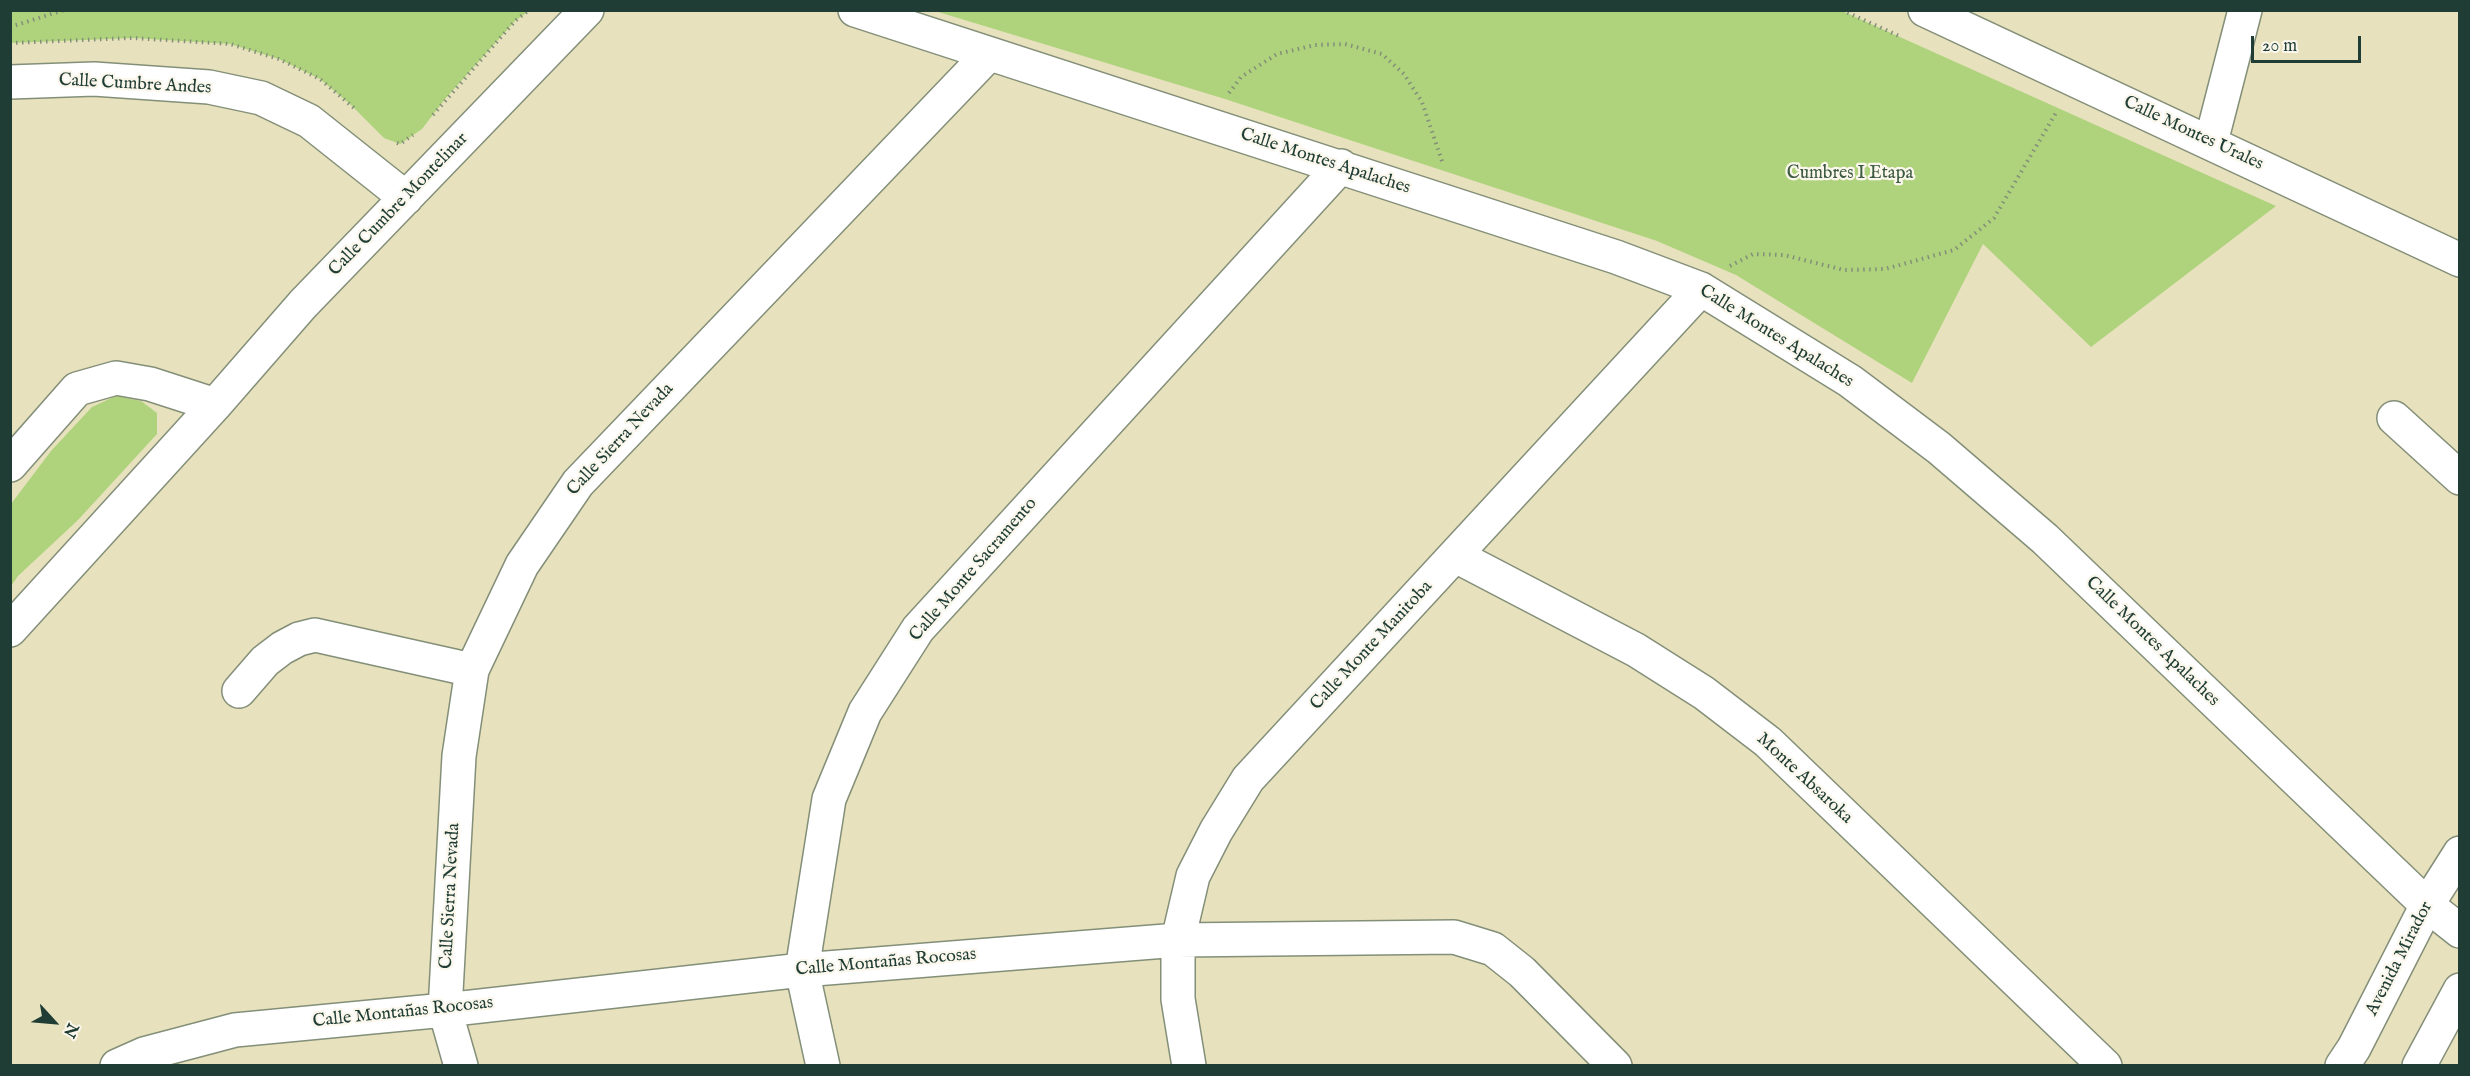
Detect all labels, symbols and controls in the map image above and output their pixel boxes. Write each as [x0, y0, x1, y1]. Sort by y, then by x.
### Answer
scale bar [2254, 24, 2364, 62]
text: 20 m [2262, 35, 2297, 58]
street label: Calle Cumbre Andes [58, 70, 212, 100]
street label: Calle Montes Urales [2120, 92, 2266, 176]
street label: Calle Montes Apalaches [1237, 124, 1413, 200]
street label: Calle Cumbre Montelinar [325, 129, 473, 281]
park label: Cumbres I Etapa [1787, 163, 1913, 185]
street label: Calle Montes Apalaches [1695, 281, 1857, 393]
street label: Calle Sierra Nevada [563, 379, 679, 501]
street label: Calle Monte Sacramento [906, 494, 1042, 646]
street label: Calle Montes Apalaches [2081, 573, 2223, 711]
street label: Calle Monte Manitoba [1306, 577, 1438, 715]
street label: Monte Absaroka [1751, 729, 1857, 829]
street label: Calle Sierra Nevada [436, 822, 466, 970]
street label: Avenida Mirador [2362, 898, 2438, 1020]
street label: Calle Montañas Rocosas [795, 944, 977, 982]
north arrow [24, 992, 84, 1052]
street label: Calle Montañas Rocosas [312, 993, 494, 1033]
text: N [58, 1019, 82, 1040]

